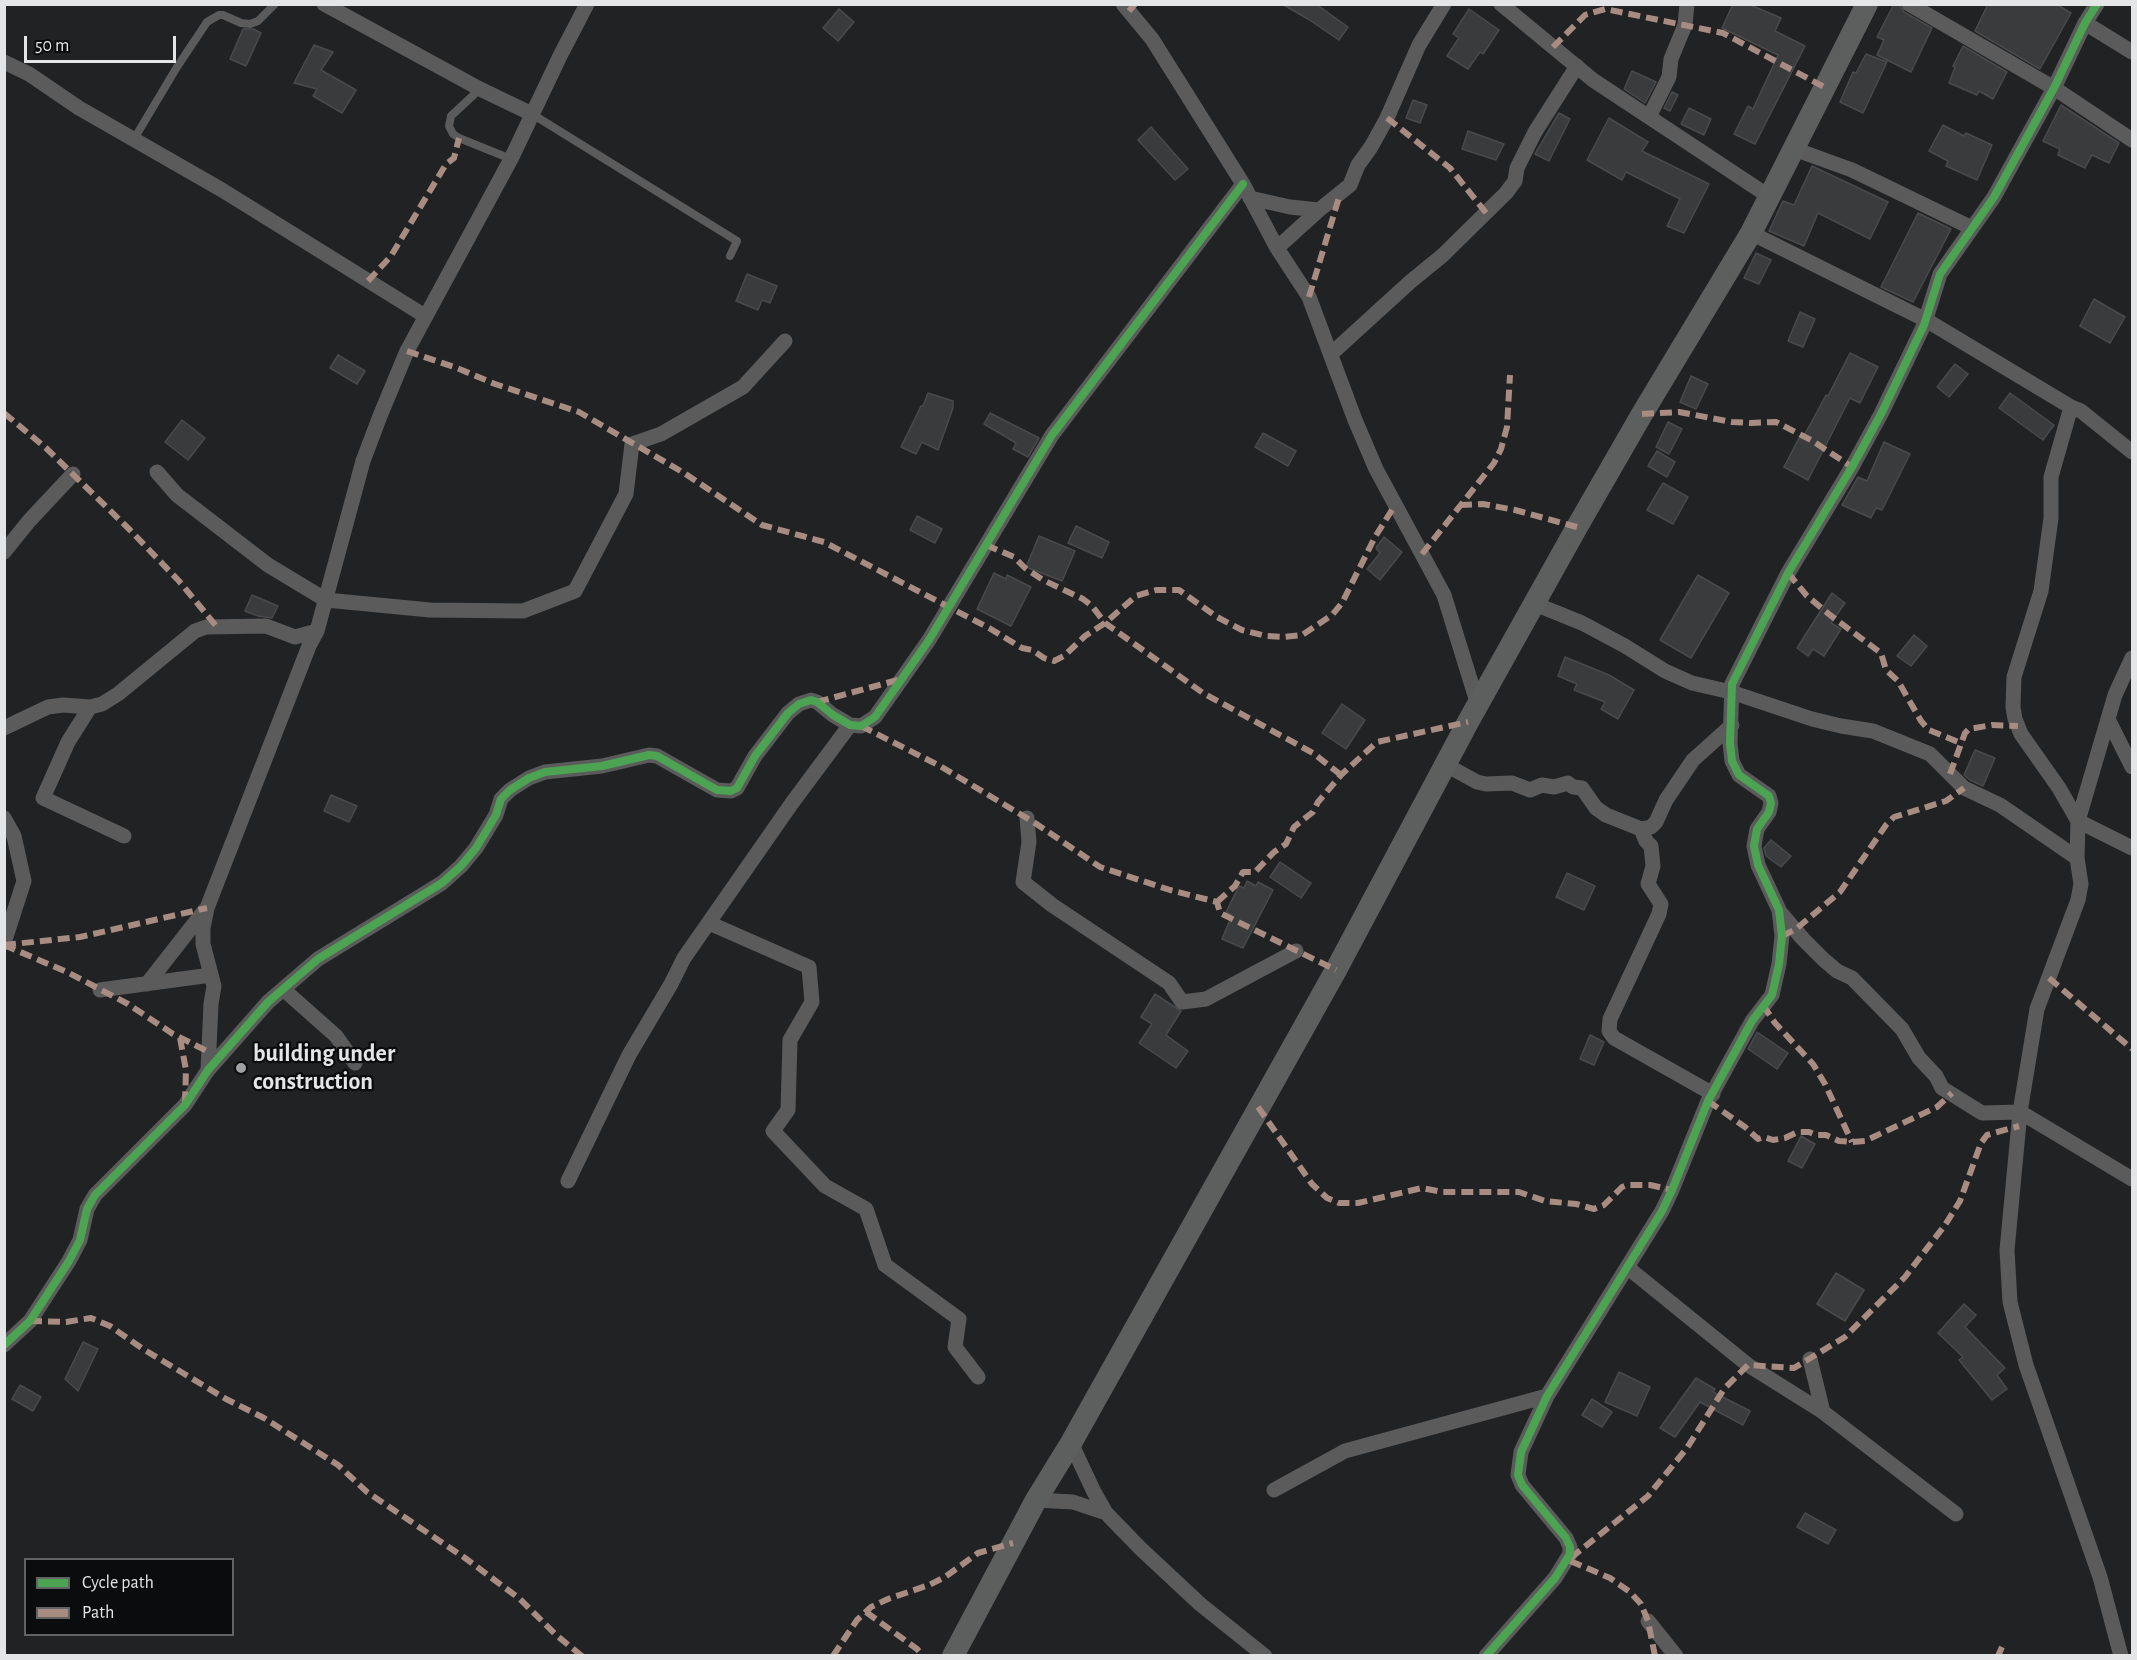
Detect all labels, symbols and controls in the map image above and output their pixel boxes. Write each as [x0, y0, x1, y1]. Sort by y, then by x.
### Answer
scale bar [27, 24, 178, 62]
text: 50 m [35, 37, 69, 55]
place label: building under construction [253, 1040, 395, 1096]
marker: building under construction [234, 1061, 248, 1075]
legend [24, 1558, 234, 1636]
text: Cycle path [82, 1574, 154, 1592]
text: Path [82, 1604, 114, 1622]

